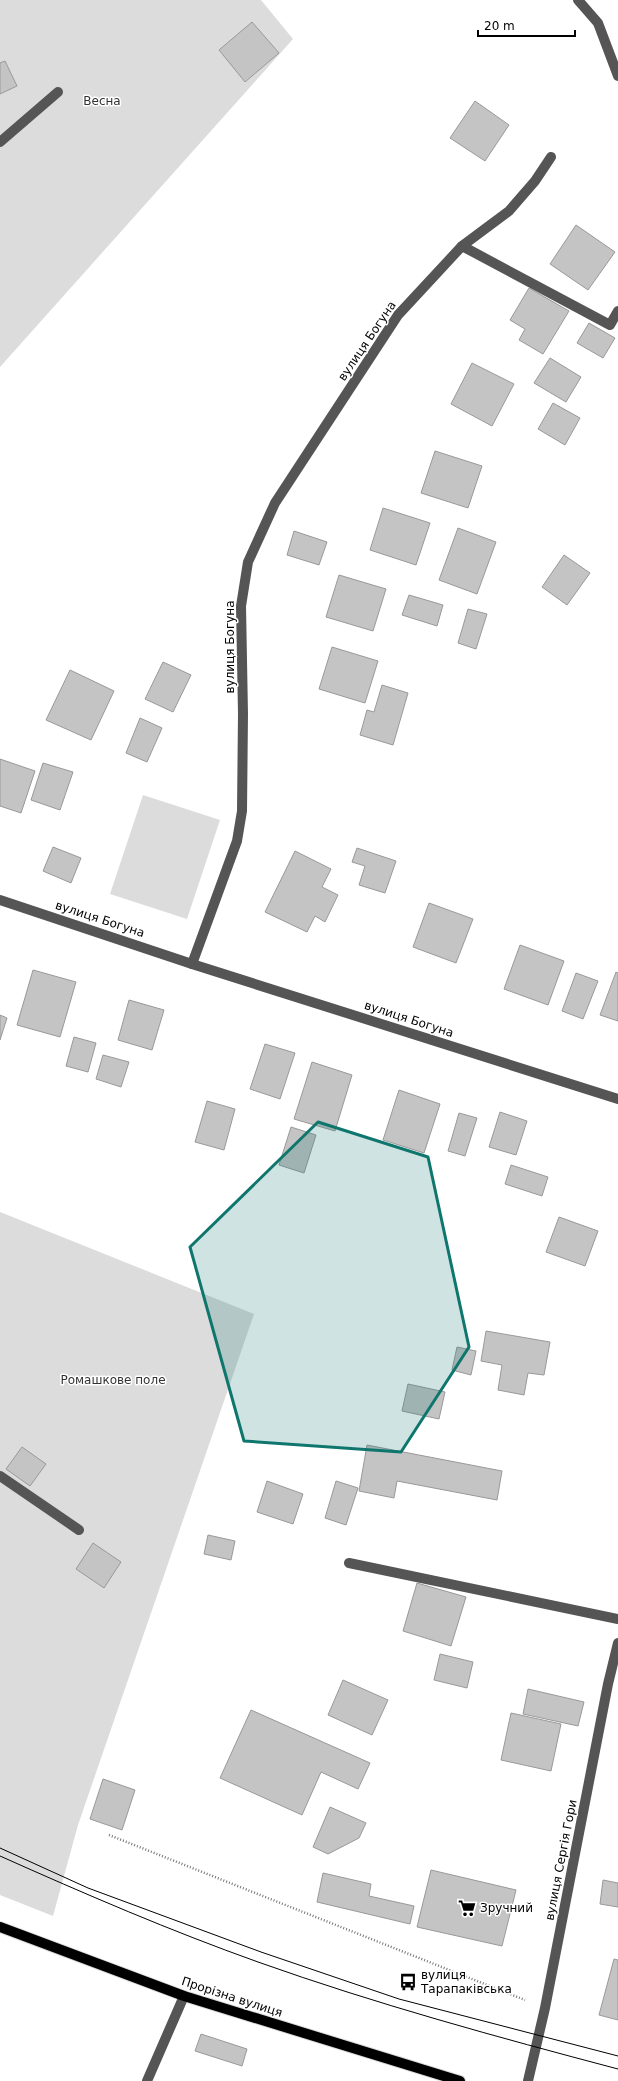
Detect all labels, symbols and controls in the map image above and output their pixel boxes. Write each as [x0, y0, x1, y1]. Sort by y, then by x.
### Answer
scale bar [478, 12, 575, 38]
text: 20 m [484, 19, 515, 33]
park label: Весна [83, 94, 121, 108]
street label: вулиця Богуна [335, 299, 399, 383]
street label: вулиця Богуна [223, 600, 237, 694]
street label: вулиця Богуна [54, 898, 146, 940]
street label: вулиця Богуна [363, 998, 455, 1040]
park label: Ромашкове поле [60, 1373, 166, 1387]
street label: вулиця Сергія Гори [542, 1798, 580, 1922]
supermarket icon: Зручний [457, 1898, 477, 1918]
place label: Зручний [480, 1901, 533, 1915]
place label: вулиця Тарапаківська [420, 1968, 512, 1996]
bus stop icon: вулиця Тарапаківська [398, 1972, 418, 1992]
street label: Прорізна вулиця [180, 1974, 284, 2020]

